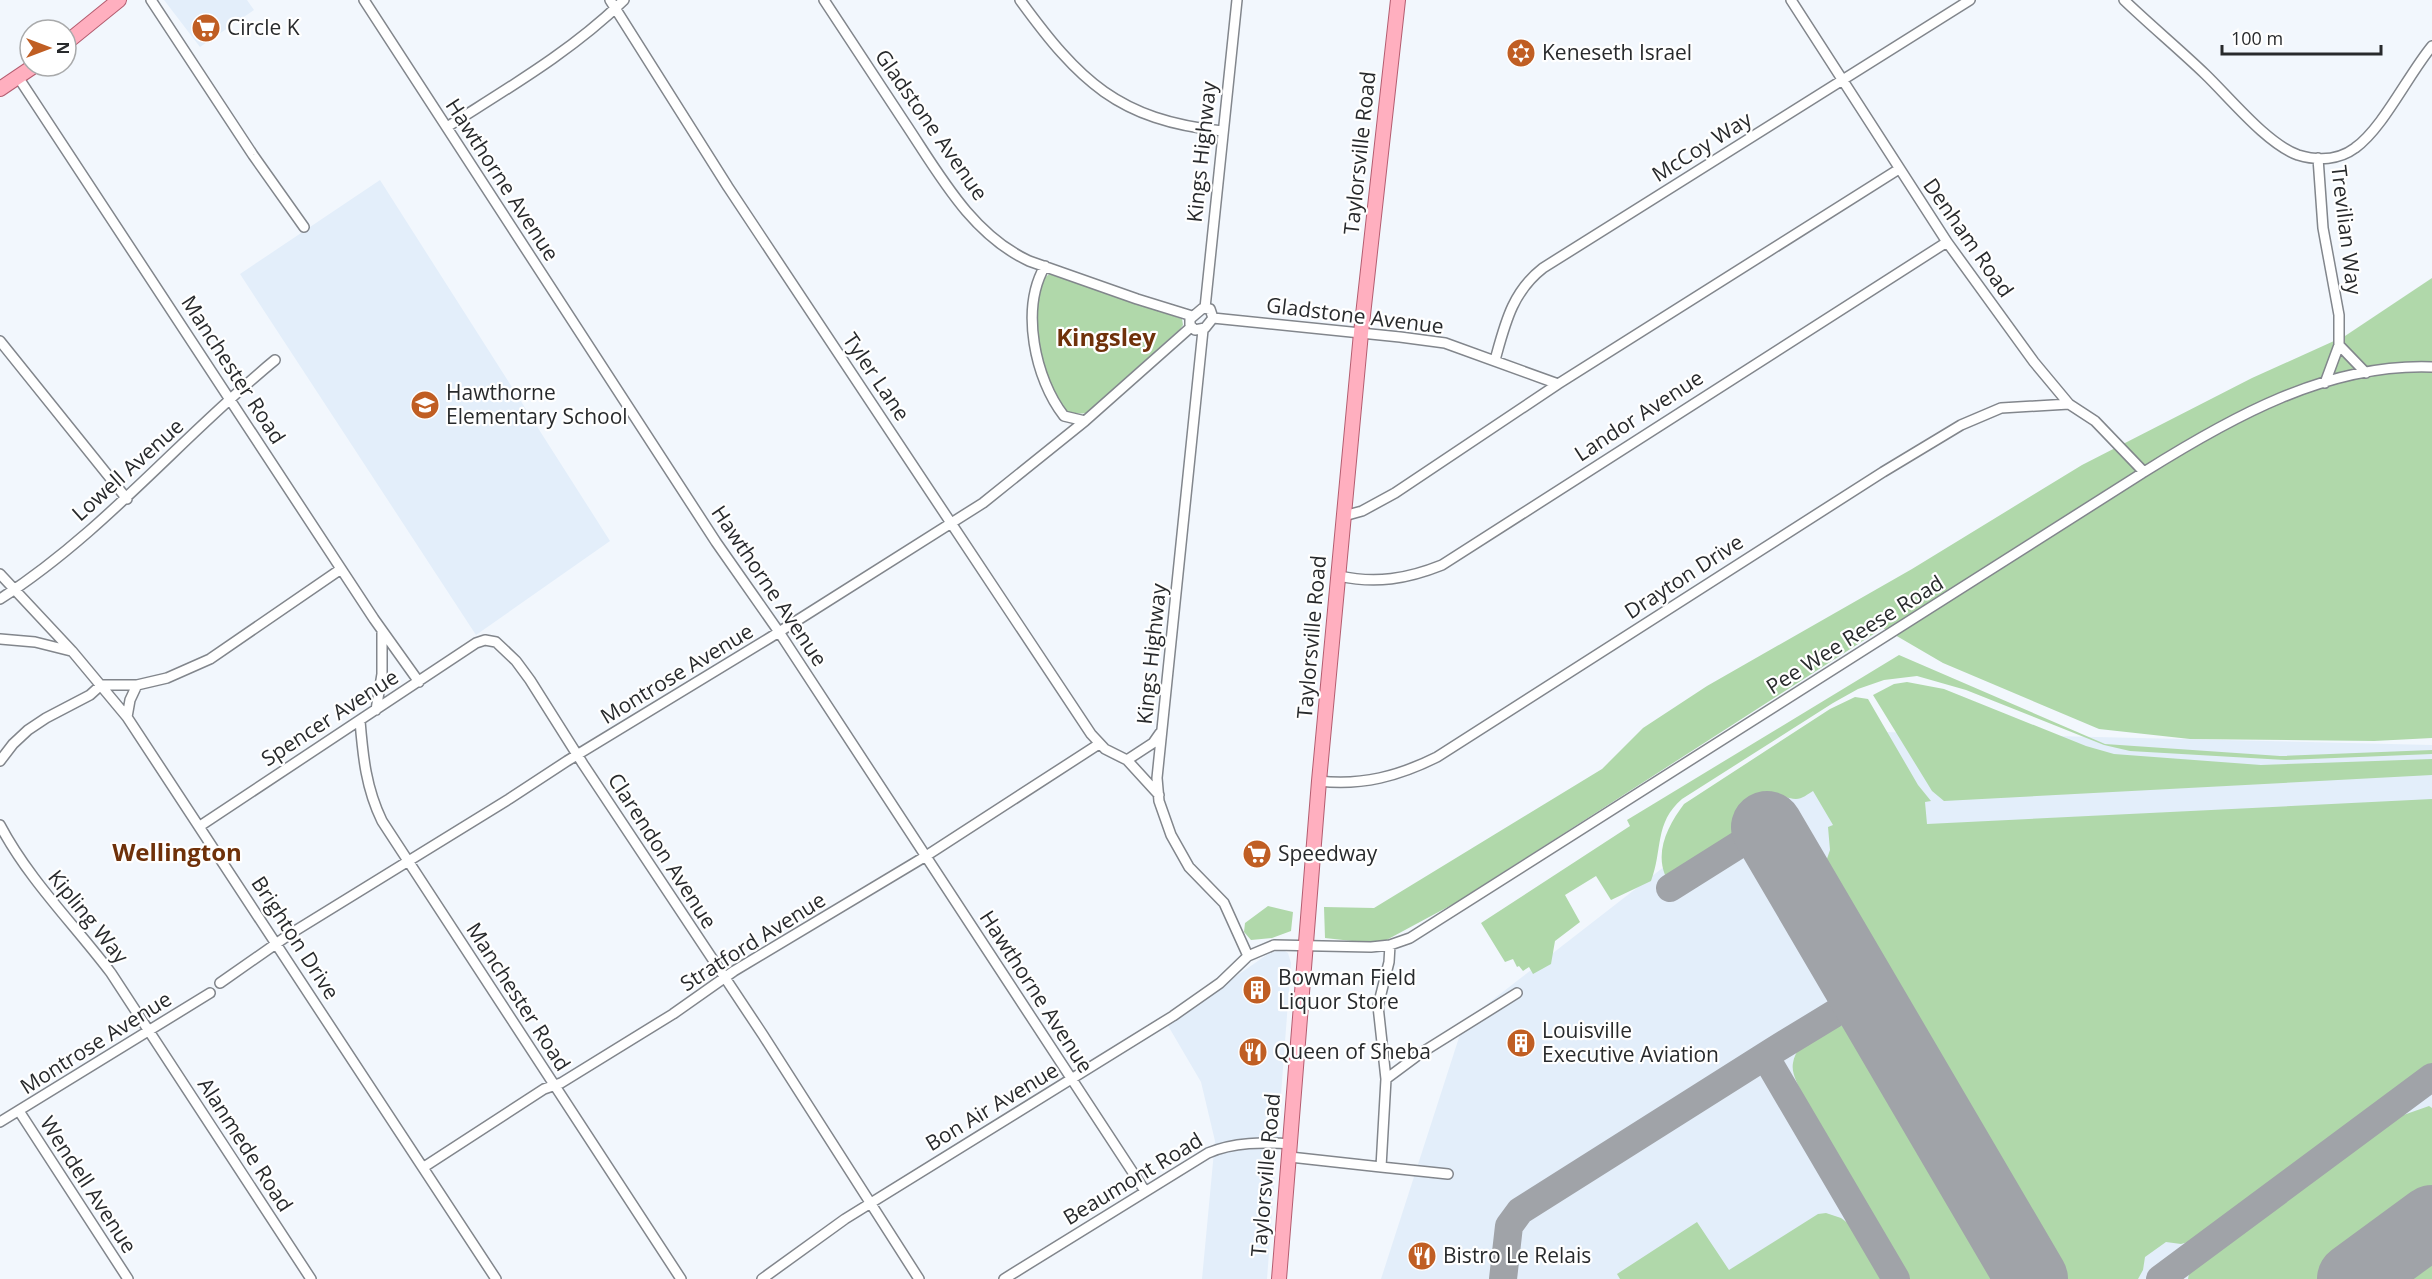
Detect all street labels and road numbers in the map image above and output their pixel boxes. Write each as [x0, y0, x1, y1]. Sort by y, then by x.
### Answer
street label: Gladstone Avenue [869, 43, 994, 206]
street label: Taylorsville Road [1337, 70, 1382, 236]
street label: Kings Highway [1180, 80, 1222, 224]
street label: Hawthorne Avenue [440, 93, 566, 266]
street label: McCoy Way [1646, 104, 1757, 188]
street label: Trevilian Way [2325, 164, 2369, 297]
street label: Denham Road [1917, 172, 2020, 303]
street label: Manchester Road [175, 290, 292, 449]
street label: Gladstone Avenue [1265, 290, 1445, 340]
street label: Tyler Lane [837, 327, 917, 426]
street label: Landor Avenue [1569, 363, 1708, 467]
street label: Lowell Avenue [66, 412, 189, 527]
street label: Hawthorne Avenue [706, 500, 834, 671]
street label: Drayton Drive [1619, 527, 1748, 625]
street label: Taylorsville Road [1290, 554, 1332, 720]
street label: Pee Wee Reese Road [1761, 568, 1948, 700]
street label: Kings Highway [1130, 582, 1172, 726]
street label: Montrose Avenue [595, 616, 758, 730]
street label: Spencer Avenue [256, 662, 403, 772]
street label: Clarendon Avenue [602, 767, 724, 934]
street label: Kipling Way [42, 864, 135, 969]
street label: Brighton Drive [246, 870, 346, 1004]
street label: Stratford Avenue [674, 885, 830, 997]
street label: Hawthorne Avenue [974, 905, 1100, 1078]
street label: Manchester Road [460, 917, 577, 1076]
street label: Montrose Avenue [14, 984, 176, 1100]
street label: Bon Air Avenue [920, 1055, 1063, 1157]
street label: Alanmede Road [192, 1072, 300, 1217]
street label: Taylorsville Road [1244, 1092, 1286, 1258]
street label: Wendell Avenue [34, 1111, 144, 1258]
street label: Beaumont Road [1058, 1125, 1207, 1231]

